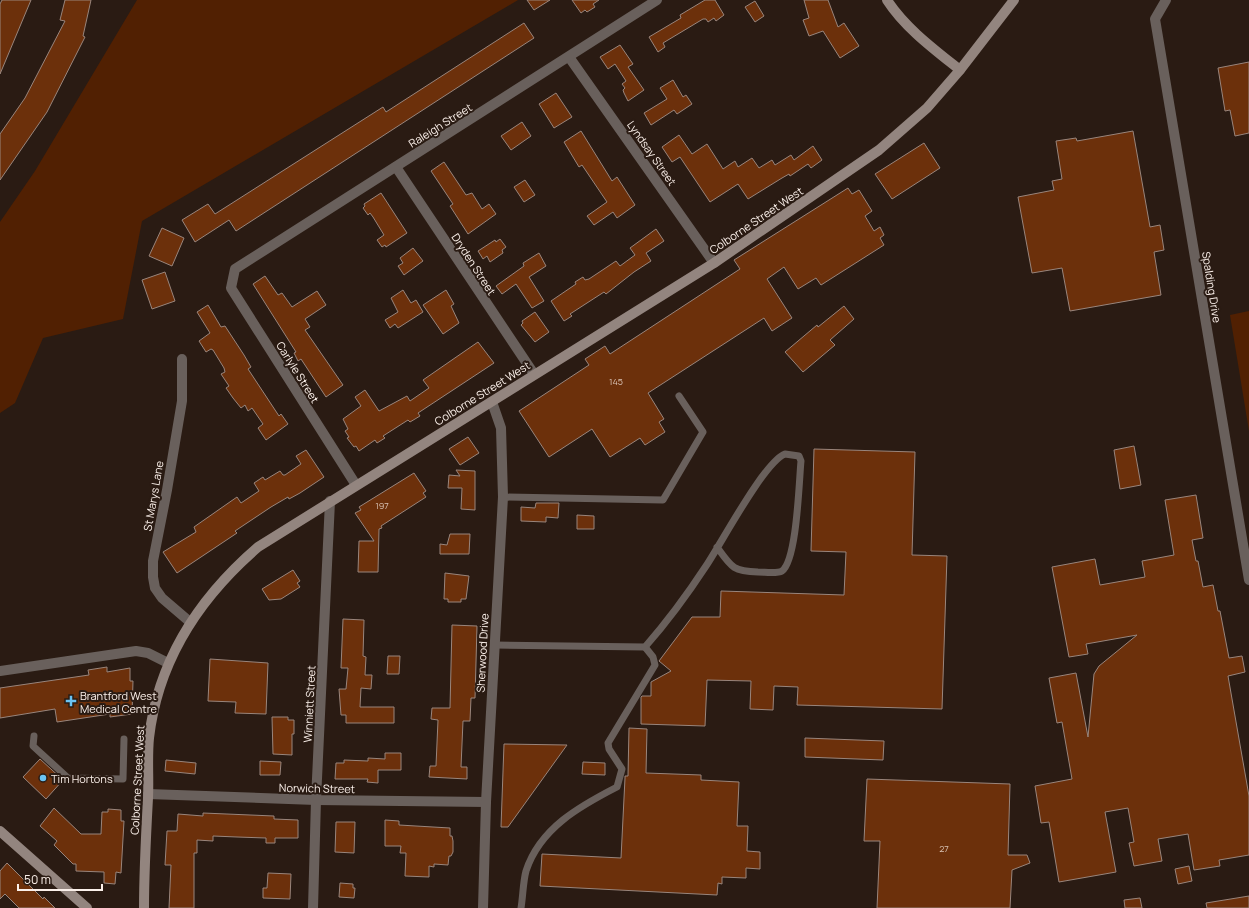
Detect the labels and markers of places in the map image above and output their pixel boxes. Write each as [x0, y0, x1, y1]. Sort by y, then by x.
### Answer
place label: Brantford West Medical Centre [80, 688, 158, 716]
marker: Brantford West Medical Centre [65, 695, 77, 707]
place label: Tim Hortons [51, 771, 113, 786]
marker: Tim Hortons [38, 773, 48, 783]

